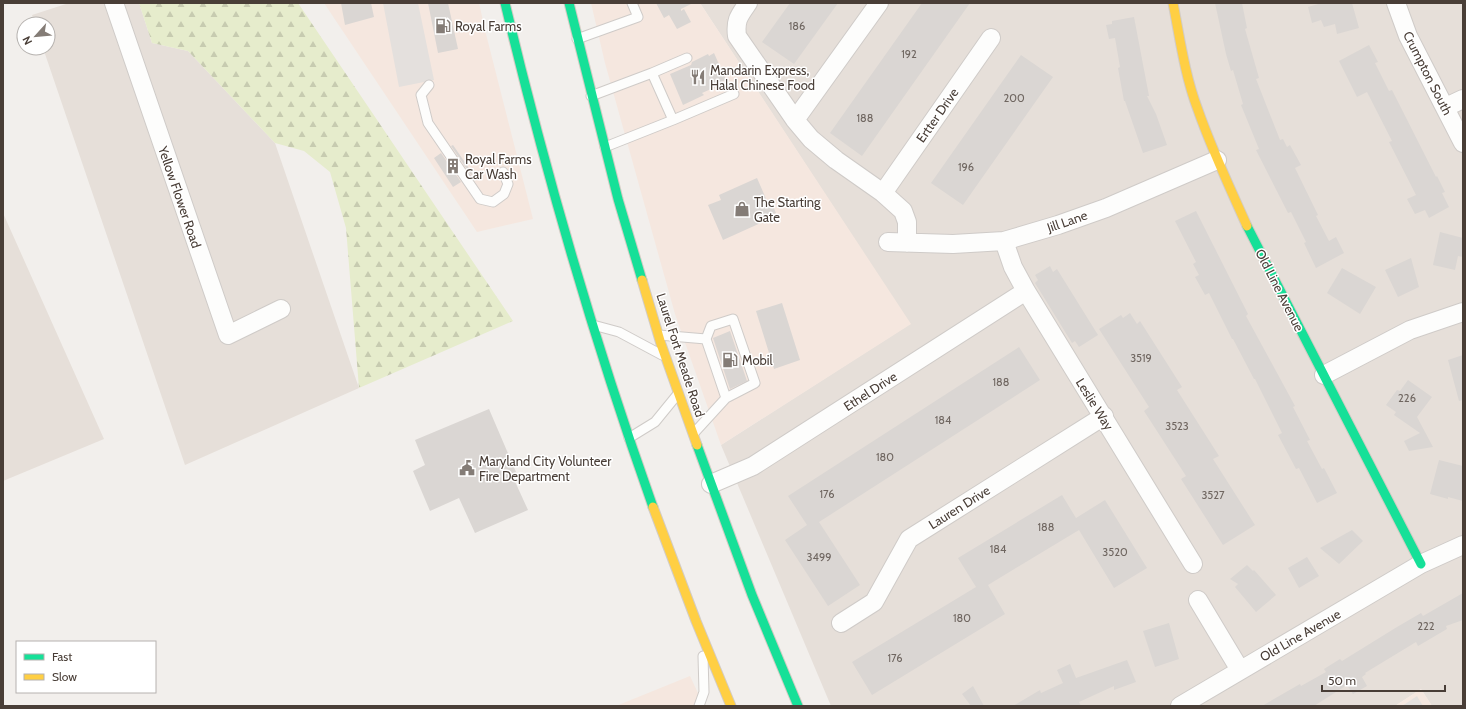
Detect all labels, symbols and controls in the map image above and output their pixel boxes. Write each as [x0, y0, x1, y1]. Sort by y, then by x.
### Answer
north arrow [16, 16, 56, 56]
fuel station icon: Royal Farms [434, 17, 452, 35]
place label: Royal Farms [455, 18, 522, 34]
house number: 186 [789, 19, 805, 33]
street label: Crumpton South [1400, 28, 1456, 118]
text: N [19, 34, 35, 47]
house number: 192 [901, 47, 917, 61]
place label: Mandarin Express, Halal Chinese Food [710, 62, 815, 93]
restaurant icon: Mandarin Express, Halal Chinese Food [689, 68, 707, 86]
street label: Ertter Drive [912, 84, 962, 145]
house number: 200 [1003, 91, 1025, 105]
house number: 188 [857, 111, 873, 125]
street label: Yellow Flower Road [155, 143, 205, 250]
place label: Royal Farms Car Wash [465, 151, 532, 182]
building icon: Royal Farms Car Wash [444, 157, 462, 175]
house number: 196 [958, 160, 974, 174]
place label: The Starting Gate [754, 194, 821, 225]
shop icon: The Starting Gate [733, 200, 751, 218]
street label: Jill Lane [1044, 207, 1090, 236]
street label: Old Line Avenue [1252, 246, 1308, 334]
street label: Laurel Fort Meade Road [653, 291, 709, 419]
fuel station icon: Mobil [721, 351, 739, 369]
house number: 3519 [1130, 351, 1152, 365]
place label: Mobil [742, 352, 773, 368]
street label: Ethel Drive [840, 368, 900, 414]
house number: 188 [993, 375, 1009, 389]
street label: Leslie Way [1073, 375, 1117, 433]
house number: 226 [1398, 391, 1416, 405]
house number: 184 [935, 413, 952, 427]
house number: 3523 [1165, 419, 1189, 433]
house number: 180 [876, 450, 894, 464]
place label: Maryland City Volunteer Fire Department [479, 453, 612, 484]
public building icon: Maryland City Volunteer Fire Department [458, 459, 476, 477]
street label: Lauren Drive [925, 482, 993, 532]
house number: 176 [819, 487, 835, 501]
house number: 3527 [1201, 488, 1225, 502]
house number: 188 [1038, 520, 1054, 534]
house number: 184 [990, 542, 1007, 556]
house number: 3520 [1102, 545, 1128, 559]
house number: 3499 [807, 550, 831, 564]
street label: Old Line Avenue [1257, 605, 1343, 665]
house number: 180 [953, 611, 971, 625]
house number: 222 [1417, 619, 1435, 633]
legend [16, 641, 156, 693]
text: Fast [52, 649, 72, 664]
house number: 176 [887, 651, 903, 665]
scale bar [1322, 667, 1445, 693]
text: Slow [52, 669, 77, 684]
text: 50 m [1328, 673, 1356, 688]

